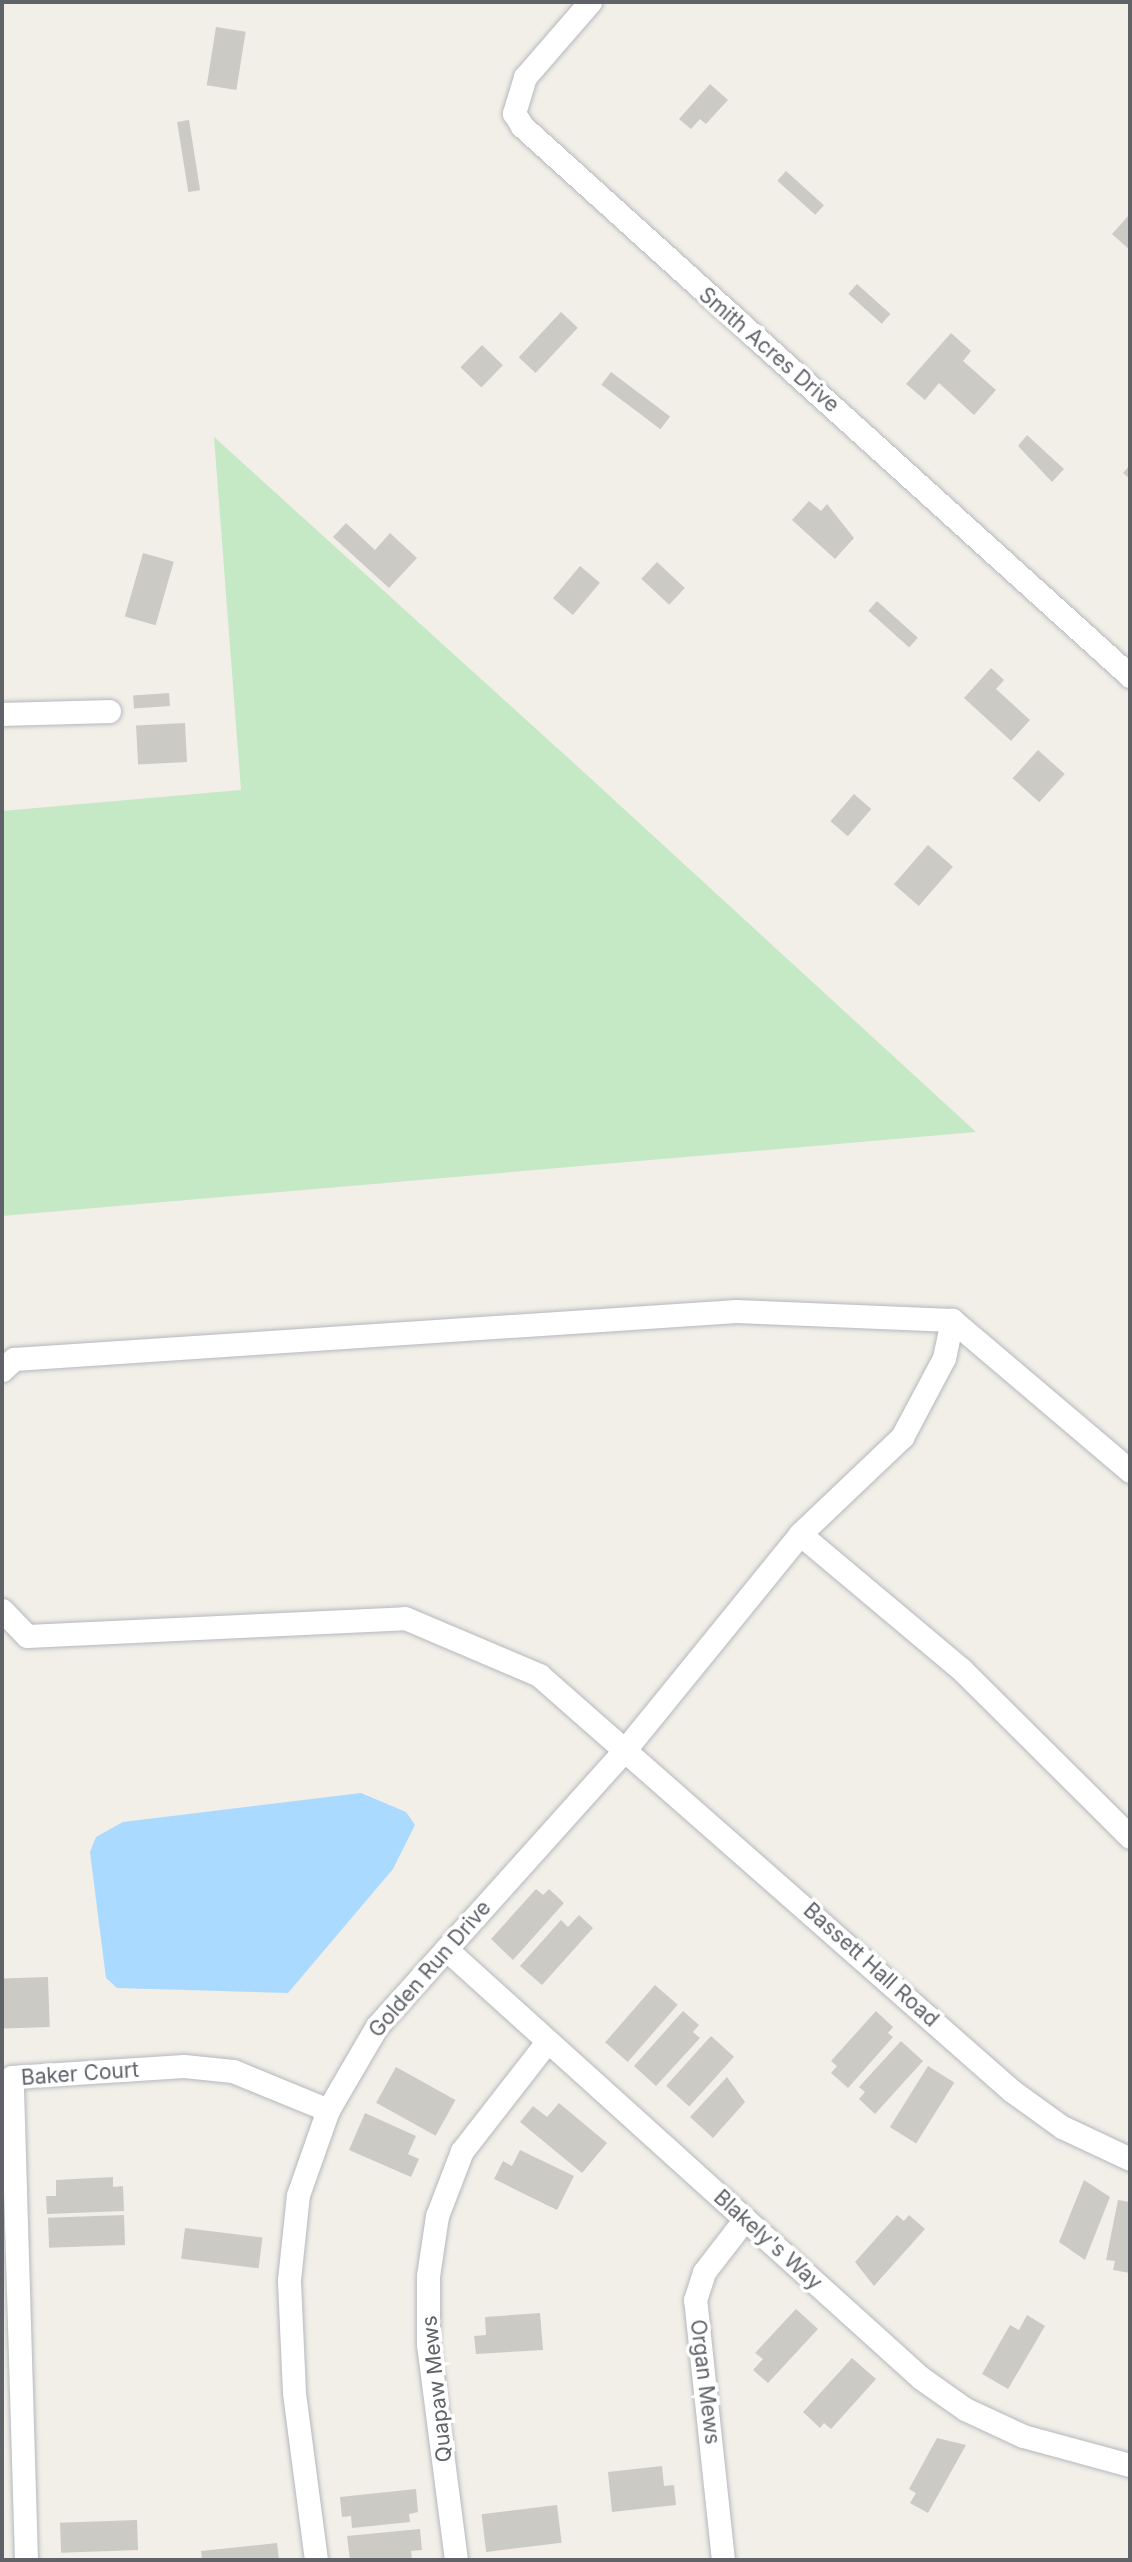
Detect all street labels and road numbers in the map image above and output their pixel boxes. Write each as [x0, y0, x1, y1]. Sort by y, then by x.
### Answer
street label: Smith Acres Drive [694, 282, 844, 418]
street label: Golden Run Drive [364, 1895, 496, 2043]
street label: Bassett Hall Road [798, 1898, 944, 2032]
street label: Baker Court [20, 2057, 140, 2091]
street label: Blakely's Way [709, 2185, 827, 2295]
street label: Quapaw Mews [417, 2314, 457, 2464]
street label: Organ Mews [685, 2318, 725, 2446]

